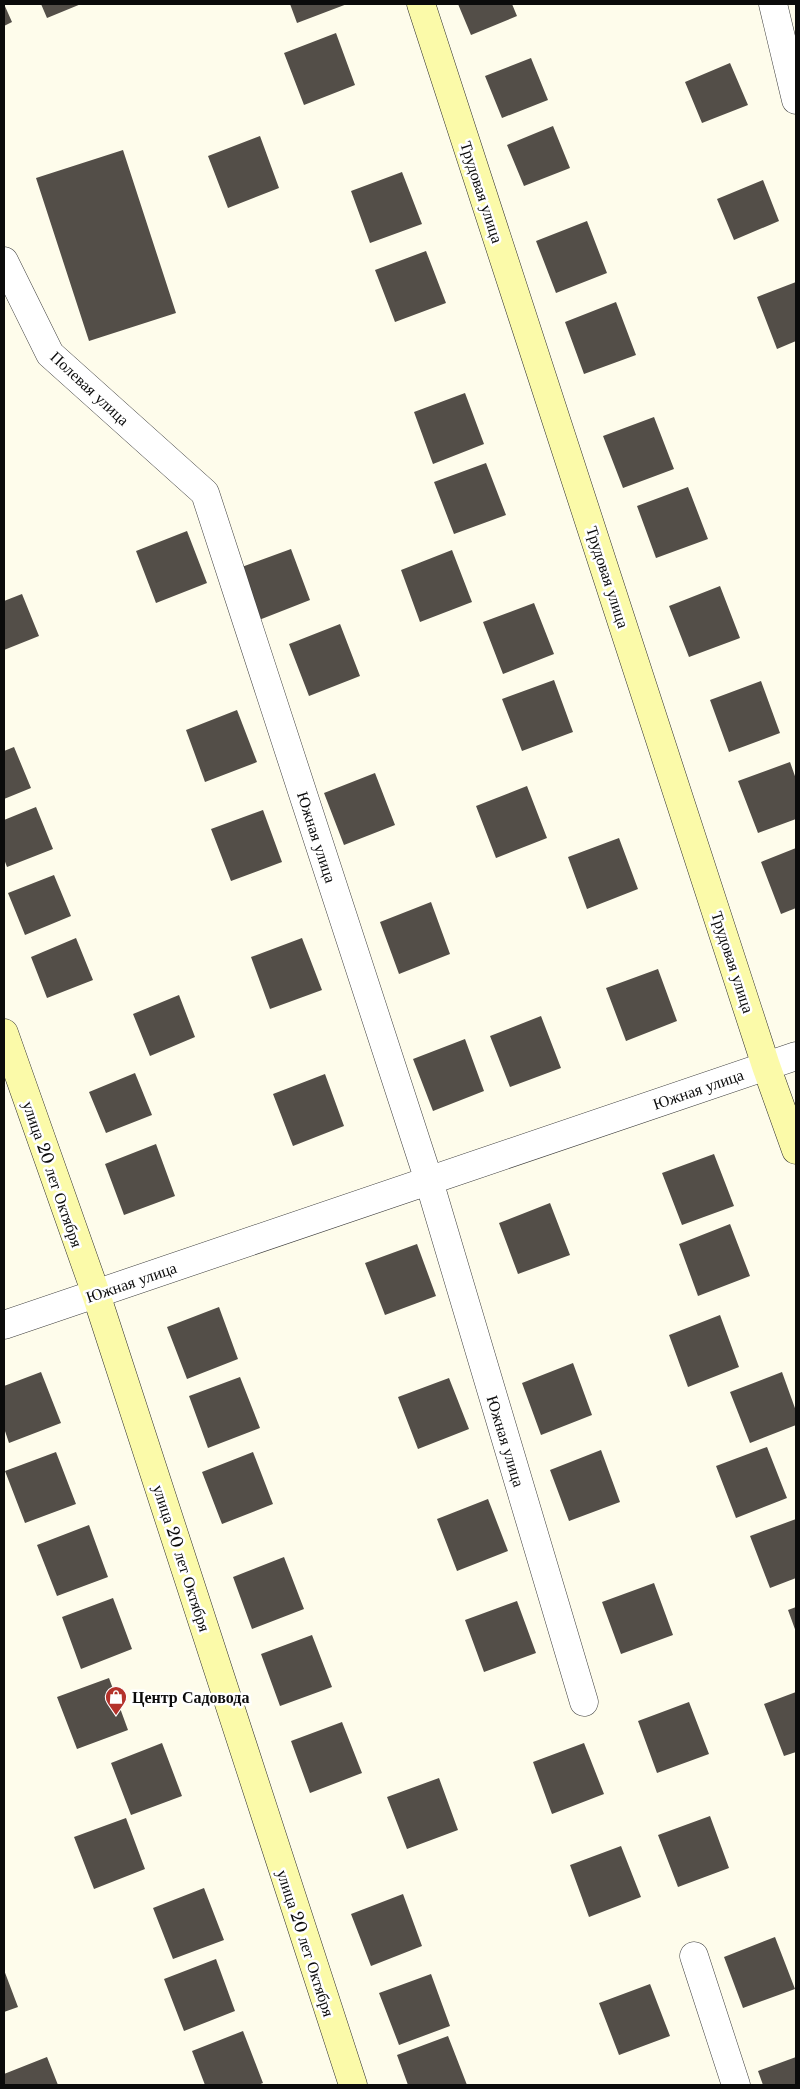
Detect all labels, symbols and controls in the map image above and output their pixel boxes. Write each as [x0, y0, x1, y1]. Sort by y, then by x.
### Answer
street label: Трудовая улица [456, 139, 508, 245]
street label: Полевая улица [46, 346, 134, 430]
street label: Трудовая улица [582, 524, 634, 630]
street label: Южная улица [293, 789, 341, 885]
street label: Трудовая улица [707, 909, 759, 1015]
street label: Южная улица [650, 1064, 746, 1114]
street label: улица 20 лет Октября [19, 1098, 88, 1250]
street label: Южная улица [83, 1257, 179, 1307]
street label: Южная улица [483, 1393, 529, 1489]
street label: улица 20 лет Октября [149, 1482, 215, 1635]
shop icon: Центр Садовода [104, 1685, 128, 1716]
place label: Центр Садовода [132, 1687, 249, 1707]
street label: улица 20 лет Октября [273, 1867, 339, 2020]

